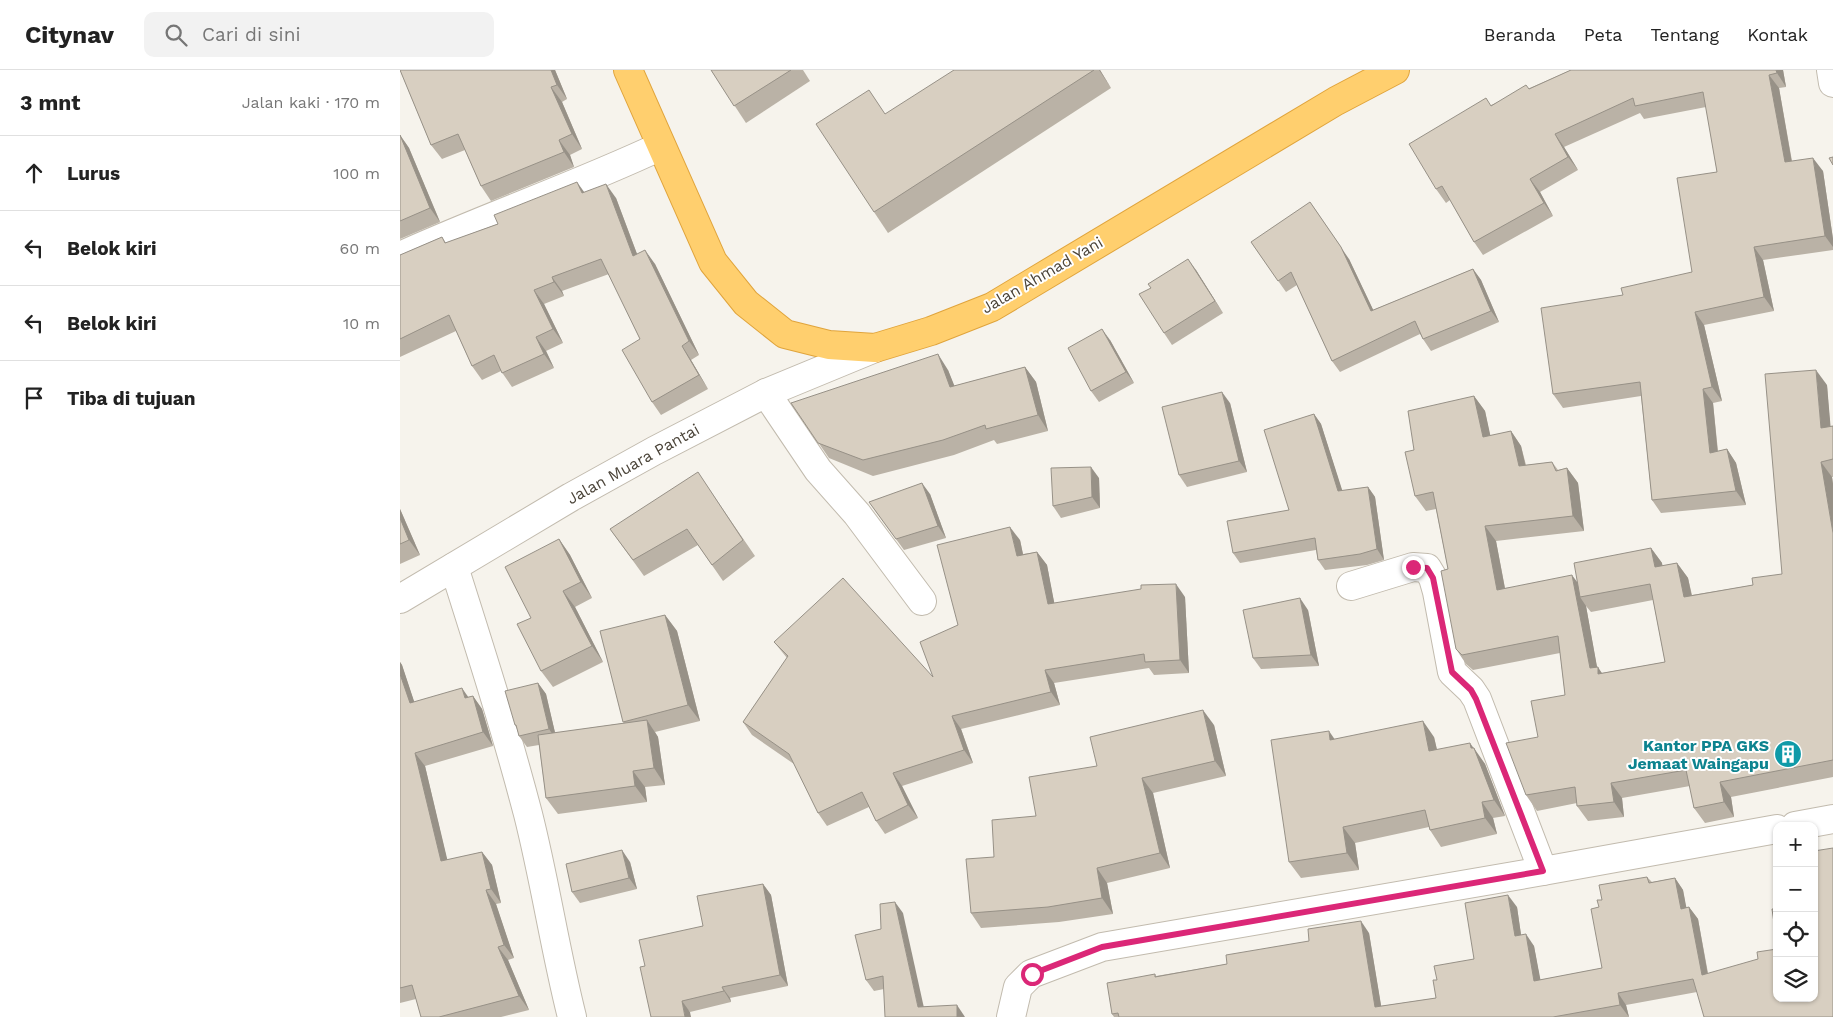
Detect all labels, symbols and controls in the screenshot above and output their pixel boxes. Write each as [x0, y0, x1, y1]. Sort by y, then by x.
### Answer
search box [144, 12, 494, 57]
text: Citynav [25, 21, 114, 49]
icon: search [162, 21, 190, 49]
text: Cari di sini [202, 23, 300, 46]
text: Beranda [1484, 24, 1556, 45]
text: Peta [1584, 24, 1622, 45]
text: Tentang [1650, 24, 1719, 45]
text: Kontak [1747, 24, 1808, 45]
text: 3 mnt [20, 90, 80, 115]
text: Jalan kaki · 170 m [242, 93, 380, 112]
icon: ahead [20, 159, 48, 187]
text: Lurus [67, 162, 120, 185]
text: 100 m [333, 164, 380, 183]
street label: Jalan Ahmad Yani [978, 233, 1106, 317]
icon: left [20, 234, 48, 262]
text: Belok kiri [67, 237, 157, 260]
text: 60 m [340, 239, 380, 258]
icon: left [20, 309, 48, 337]
text: Belok kiri [67, 312, 157, 335]
text: 10 m [343, 314, 380, 333]
icon: arrive [20, 384, 48, 412]
text: Tiba di tujuan [67, 387, 196, 410]
street label: Jalan Muara Pantai [563, 420, 703, 508]
route end [1402, 556, 1425, 579]
place label: Kantor PPA GKS Jemaat Waingapu [1628, 736, 1769, 773]
building icon: Kantor PPA GKS Jemaat Waingapu [1773, 739, 1803, 769]
map controls [1773, 822, 1818, 1002]
button: + [1773, 822, 1818, 867]
button: − [1773, 867, 1818, 912]
button: locate [1773, 912, 1818, 957]
button: layers [1773, 957, 1818, 1002]
route start [1021, 963, 1044, 986]

